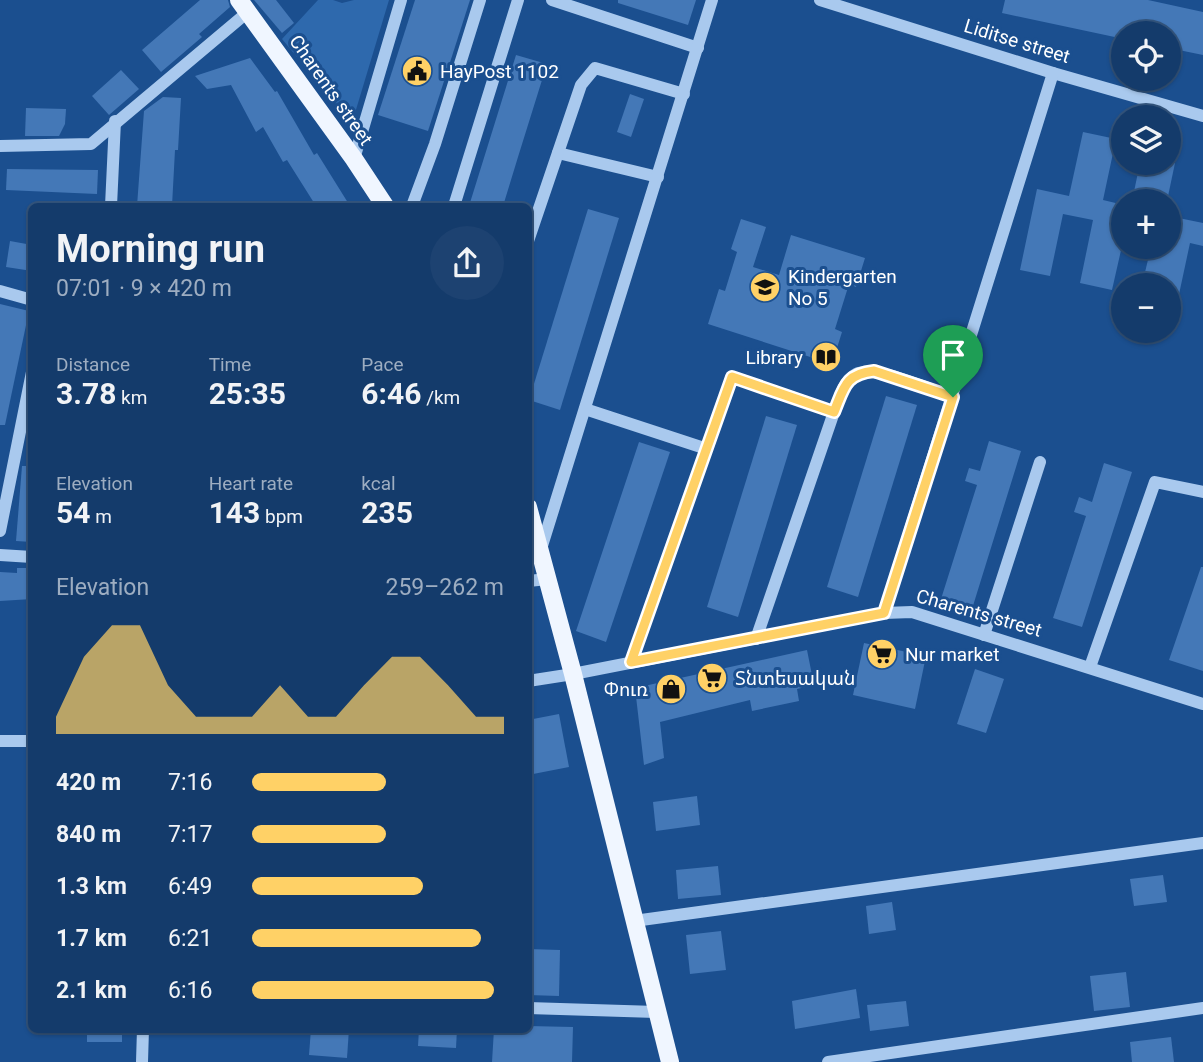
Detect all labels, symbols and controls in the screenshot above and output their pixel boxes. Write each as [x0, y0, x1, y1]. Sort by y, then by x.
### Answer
street label: Liditse street [961, 14, 1073, 68]
map controls [1111, 21, 1181, 343]
button: locate [1111, 21, 1181, 91]
street label: Charents street [284, 30, 378, 150]
public building icon: HayPost 1102 [400, 54, 434, 88]
place label: HayPost 1102 [440, 60, 559, 83]
button: layers [1111, 105, 1181, 175]
button: + [1111, 189, 1181, 259]
button: share [430, 226, 504, 300]
text: Morning run [56, 227, 265, 271]
place label: Kindergarten No 5 [788, 265, 897, 310]
school or university icon: Kindergarten No 5 [748, 270, 782, 304]
button: − [1111, 273, 1181, 343]
text: 07:01 · 9 × 420 m [56, 275, 232, 302]
pin [923, 325, 983, 397]
icon: arrive [934, 336, 972, 374]
library icon: Library [809, 340, 843, 374]
place label: Library [745, 346, 803, 369]
text: Distance [56, 353, 130, 376]
text: Time [209, 353, 251, 376]
text: Pace [361, 353, 404, 376]
text: 3.78 [56, 376, 116, 411]
text: 25:35 [209, 376, 286, 411]
text: 6:46 [361, 376, 421, 411]
text: km [116, 386, 147, 409]
text: /km [421, 386, 460, 409]
text: Elevation [56, 472, 133, 495]
text: Heart rate [209, 472, 293, 495]
text: kcal [361, 472, 396, 495]
text: 54 [56, 495, 90, 530]
text: 143 [209, 495, 260, 530]
text: 235 [361, 495, 413, 530]
text: m [90, 505, 112, 528]
text: bpm [260, 505, 303, 528]
text: Elevation [56, 574, 149, 601]
text: 259–262 m [385, 574, 504, 601]
street label: Charents street [914, 584, 1044, 642]
supermarket icon: Nur market [865, 637, 899, 671]
place label: Nur market [905, 643, 999, 666]
supermarket icon: Տնտեսական [695, 661, 729, 695]
place label: Տնտեսական [735, 667, 855, 690]
shop icon: Փուռ [654, 672, 688, 706]
place label: Փուռ [604, 678, 648, 701]
text: 420 m [56, 769, 121, 796]
text: 7:16 [168, 769, 212, 796]
text: 840 m [56, 821, 121, 848]
text: 7:17 [168, 821, 212, 848]
text: 1.3 km [56, 873, 127, 900]
text: 6:49 [168, 873, 212, 900]
text: 1.7 km [56, 925, 127, 952]
text: 6:21 [168, 925, 212, 952]
text: 2.1 km [56, 977, 127, 1004]
text: 6:16 [168, 977, 212, 1004]

